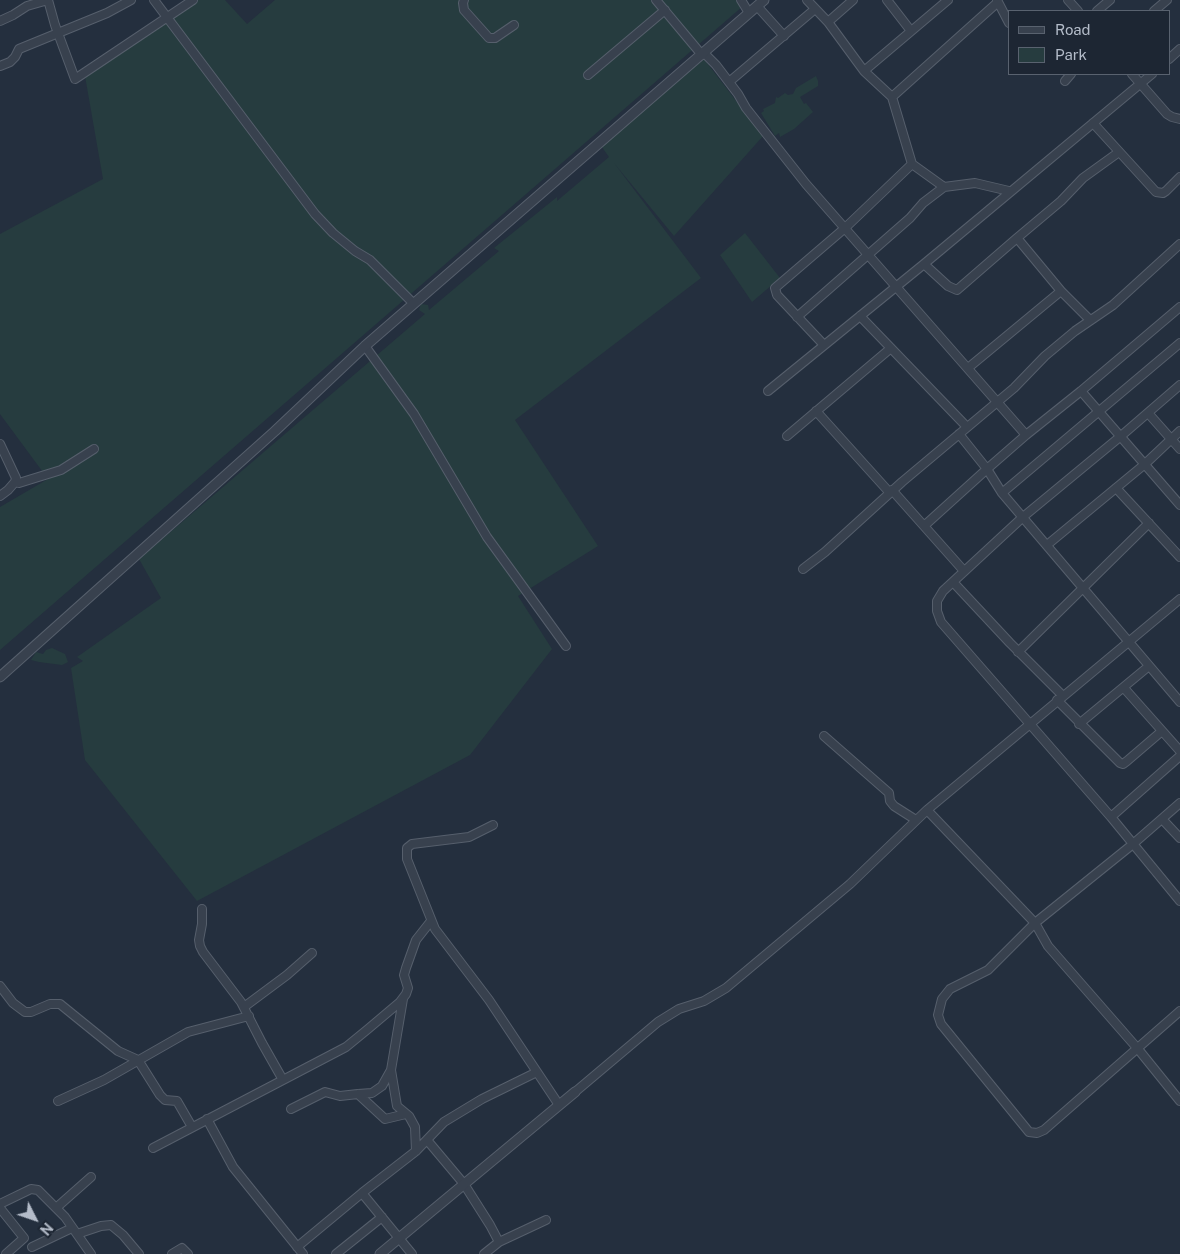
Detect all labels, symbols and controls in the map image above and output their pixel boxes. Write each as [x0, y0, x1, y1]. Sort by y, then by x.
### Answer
legend [1008, 10, 1170, 75]
text: Road [1055, 21, 1091, 38]
text: Park [1055, 46, 1087, 63]
north arrow [10, 1194, 60, 1244]
text: N [37, 1219, 56, 1238]

